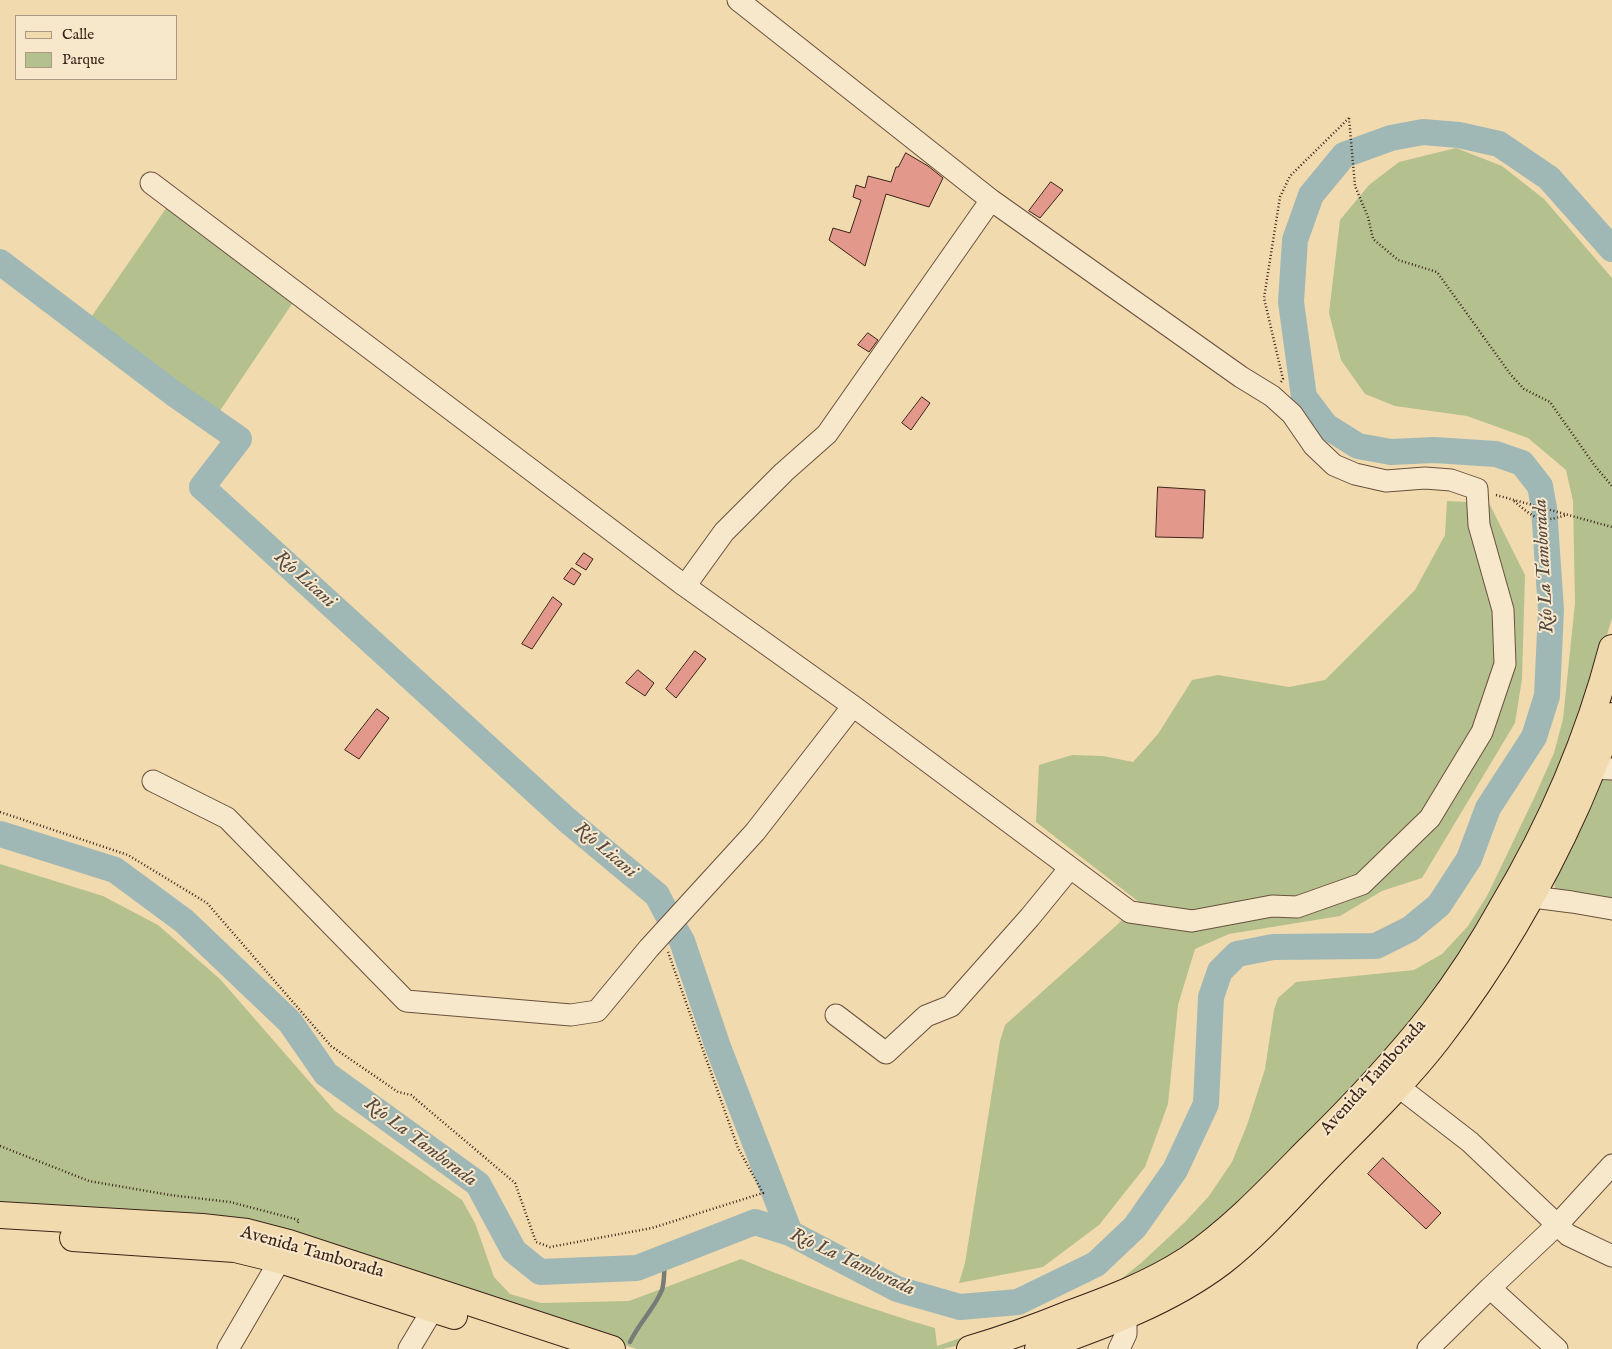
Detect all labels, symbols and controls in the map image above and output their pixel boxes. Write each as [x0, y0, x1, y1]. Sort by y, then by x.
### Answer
legend [15, 15, 178, 80]
text: Calle [62, 25, 94, 44]
text: Parque [62, 50, 105, 69]
water label: Río La Tamborada [1530, 498, 1560, 634]
water label: Río Licani [268, 546, 340, 614]
water label: Río Licani [569, 818, 641, 884]
street label: Avenida Tamborada [1316, 1016, 1432, 1140]
water label: Río La Tamborada [359, 1093, 481, 1193]
street label: Avenida Tamborada [238, 1222, 386, 1284]
water label: Río La Tamborada [786, 1224, 918, 1302]

